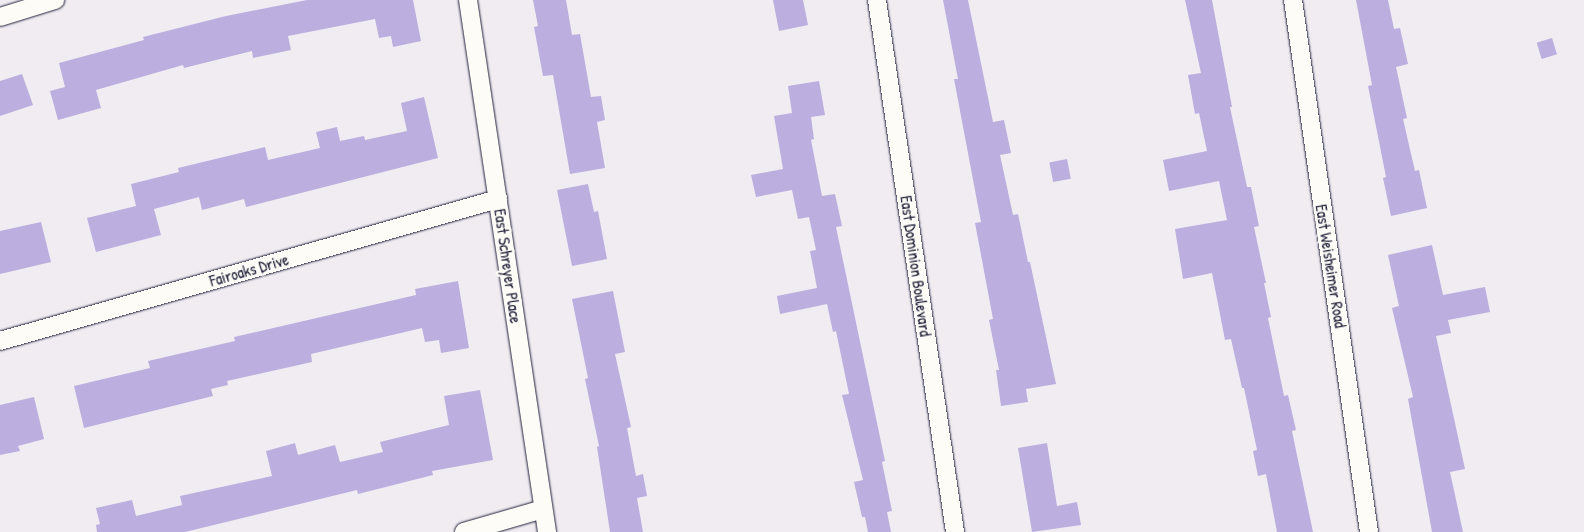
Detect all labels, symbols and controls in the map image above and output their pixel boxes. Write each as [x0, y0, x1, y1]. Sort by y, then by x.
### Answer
street label: East Dominion Boulevard [897, 194, 935, 338]
street label: East Weisheimer Road [1312, 203, 1350, 329]
street label: East Schreyer Place [490, 208, 526, 324]
street label: Fairoaks Drive [207, 250, 291, 290]

